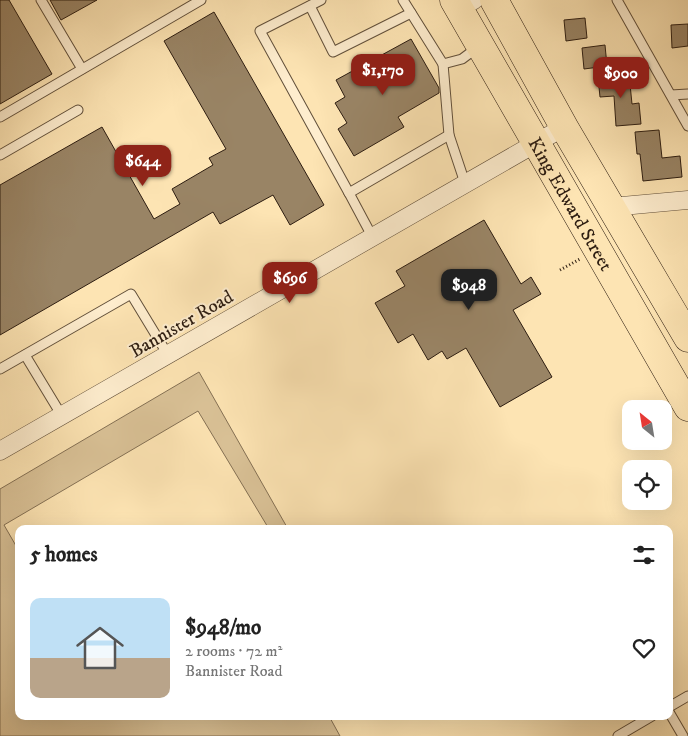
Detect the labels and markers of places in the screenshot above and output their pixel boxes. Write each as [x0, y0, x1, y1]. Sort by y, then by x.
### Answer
pin: $1,170 [342, 54, 424, 96]
pin: $900 [591, 56, 651, 99]
pin: $644 [113, 144, 173, 187]
pin: $696 [260, 262, 320, 304]
pin: $948 [439, 268, 499, 311]

